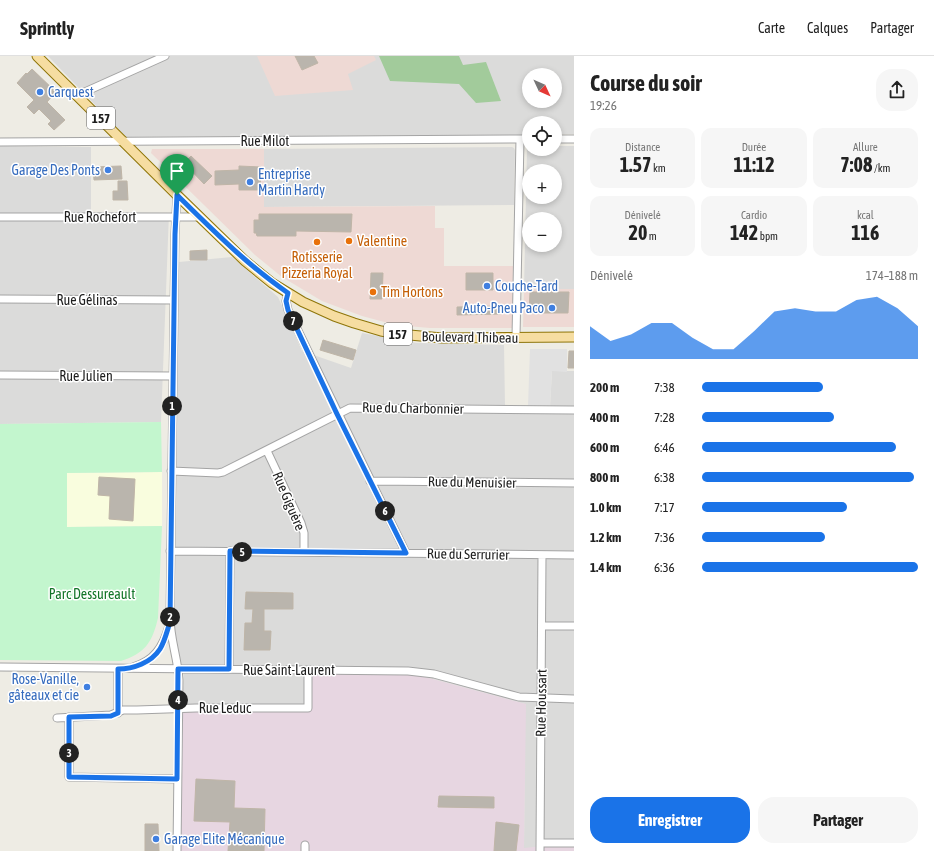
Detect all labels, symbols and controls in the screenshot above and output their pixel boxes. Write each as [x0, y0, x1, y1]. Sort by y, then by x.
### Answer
text: Sprintly [20, 17, 74, 39]
text: Carte [758, 20, 785, 36]
text: Calques [807, 20, 848, 36]
text: Partager [870, 20, 914, 36]
north arrow [522, 68, 562, 108]
map controls [522, 68, 562, 252]
button: share [876, 69, 918, 111]
text: Course du soir [590, 70, 702, 96]
place label: Carquest [48, 84, 94, 100]
marker: Carquest [35, 87, 45, 97]
text: 19:26 [590, 98, 617, 113]
road number: 157 [87, 107, 115, 129]
button: locate [522, 116, 562, 156]
street label: Rue Milot [241, 133, 289, 149]
text: Distance [625, 141, 660, 153]
text: Durée [742, 141, 766, 153]
text: Allure [853, 141, 878, 153]
text: 1.57 [620, 153, 651, 176]
text: 11:12 [733, 153, 775, 176]
text: 7:08 [840, 153, 872, 176]
pin [160, 154, 194, 195]
icon: arrive [166, 160, 188, 182]
place label: Garage Des Ponts [12, 162, 100, 178]
text: km [651, 162, 666, 174]
text: /km [872, 162, 890, 174]
button: + [522, 164, 562, 204]
marker: Garage Des Ponts [103, 165, 113, 175]
place label: Entreprise Martin Hardy [258, 166, 325, 198]
marker: Entreprise Martin Hardy [245, 177, 255, 187]
street label: Rue Rochefort [64, 209, 136, 225]
text: Dénivelé [625, 209, 661, 221]
text: Cardio [741, 209, 767, 221]
text: kcal [857, 209, 874, 221]
button: − [522, 212, 562, 252]
text: 20 [629, 221, 647, 244]
text: 142 [730, 221, 758, 244]
text: 116 [851, 221, 879, 244]
text: m [647, 230, 657, 242]
text: bpm [758, 230, 778, 242]
place label: Valentine [357, 233, 407, 249]
marker: Valentine [344, 236, 354, 246]
marker: Rotisserie Pizzeria Royal [312, 237, 322, 247]
place label: Rotisserie Pizzeria Royal [281, 249, 353, 281]
text: Dénivelé [590, 268, 633, 283]
text: 174–188 m [866, 268, 918, 283]
place label: Couche-Tard [495, 278, 558, 294]
marker: Couche-Tard [482, 281, 492, 291]
place label: Tim Hortons [381, 284, 443, 300]
marker: Tim Hortons [368, 287, 378, 297]
street label: Rue Gélinas [57, 292, 118, 308]
place label: Auto-Pneu Paco [463, 300, 544, 316]
marker: Auto-Pneu Paco [547, 303, 557, 313]
pin: 7 [283, 311, 303, 331]
text: 7 [290, 315, 296, 327]
road number: 157 [384, 323, 412, 345]
street label: Boulevard Thibeau [422, 328, 518, 346]
street label: Rue Julien [59, 368, 113, 384]
text: 200 m [590, 380, 619, 395]
text: 7:38 [654, 380, 675, 395]
pin: 1 [162, 396, 182, 416]
street label: Rue du Charbonnier [362, 399, 465, 417]
text: 1 [169, 400, 175, 412]
text: 400 m [590, 410, 619, 425]
text: 7:28 [654, 410, 675, 425]
text: 600 m [590, 440, 619, 455]
text: 6:46 [654, 440, 675, 455]
street label: Rue Giguère [269, 469, 309, 533]
text: 800 m [590, 470, 619, 485]
text: 6:38 [654, 470, 675, 485]
street label: Rue du Menuisier [428, 473, 517, 491]
text: 1.0 km [590, 500, 621, 515]
text: 7:17 [654, 500, 675, 515]
pin: 6 [375, 501, 395, 521]
text: 6 [382, 505, 388, 517]
text: 1.2 km [590, 530, 621, 545]
text: 7:36 [654, 530, 675, 545]
pin: 5 [232, 542, 252, 562]
street label: Rue du Serrurier [427, 545, 510, 563]
text: 5 [239, 546, 245, 558]
text: 1.4 km [590, 560, 621, 575]
text: 6:36 [654, 560, 675, 575]
park label: Parc Dessureault [49, 586, 135, 602]
pin: 2 [160, 607, 180, 627]
text: 2 [167, 611, 173, 623]
street label: Rue Saint-Laurent [243, 662, 335, 678]
street label: Rue Houssart [532, 669, 550, 737]
place label: Rose-Vanille, gâteaux et cie [9, 671, 79, 703]
marker: Rose-Vanille, gâteaux et cie [82, 682, 92, 692]
pin: 4 [168, 690, 188, 710]
text: 4 [175, 694, 181, 706]
street label: Rue Leduc [199, 700, 252, 716]
pin: 3 [59, 743, 79, 763]
text: 3 [66, 747, 72, 759]
button: Enregistrer [590, 797, 750, 843]
button: Partager [758, 797, 918, 843]
place label: Garage Elite Mécanique [164, 831, 284, 847]
marker: Garage Elite Mécanique [151, 834, 161, 844]

